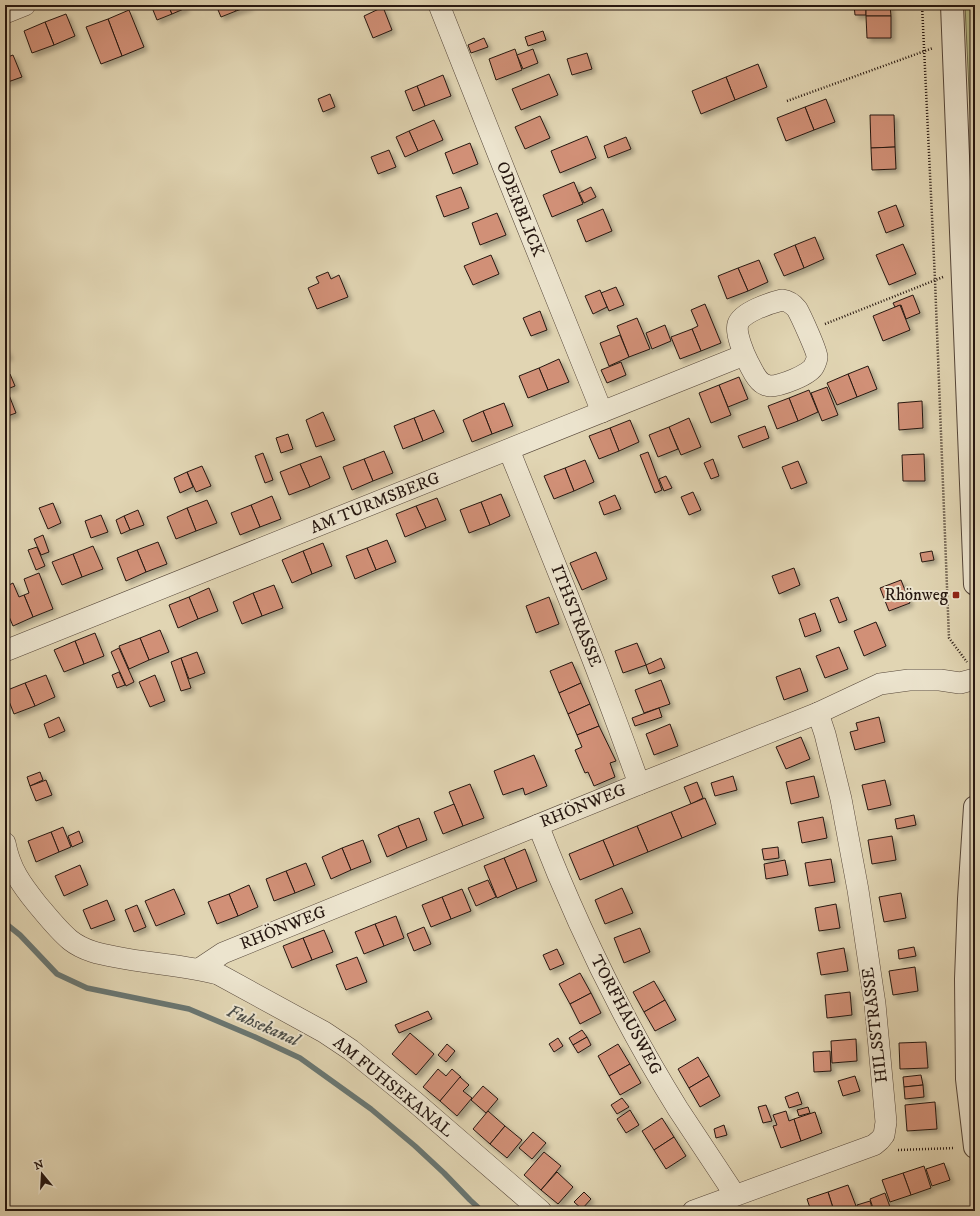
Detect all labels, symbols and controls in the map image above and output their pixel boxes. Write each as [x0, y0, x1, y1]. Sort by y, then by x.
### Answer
street label: ODERBLICK [491, 158, 549, 260]
street label: AM TURMSBERG [307, 467, 443, 539]
street label: ITHSTRASSE [546, 562, 606, 670]
place label: Rhönweg [885, 584, 949, 606]
marker: Rhönweg [951, 590, 961, 600]
street label: RHÖNWEG [537, 779, 629, 833]
street label: RHÖNWEG [237, 901, 329, 955]
street label: TORFHAUSWEG [585, 951, 667, 1079]
street label: HILSSTRASSE [857, 966, 893, 1084]
water label: Fuhsekanal [223, 1000, 305, 1053]
street label: AM FUHSEKANAL [328, 1032, 458, 1142]
north arrow [22, 1154, 62, 1194]
text: N [33, 1157, 46, 1173]

